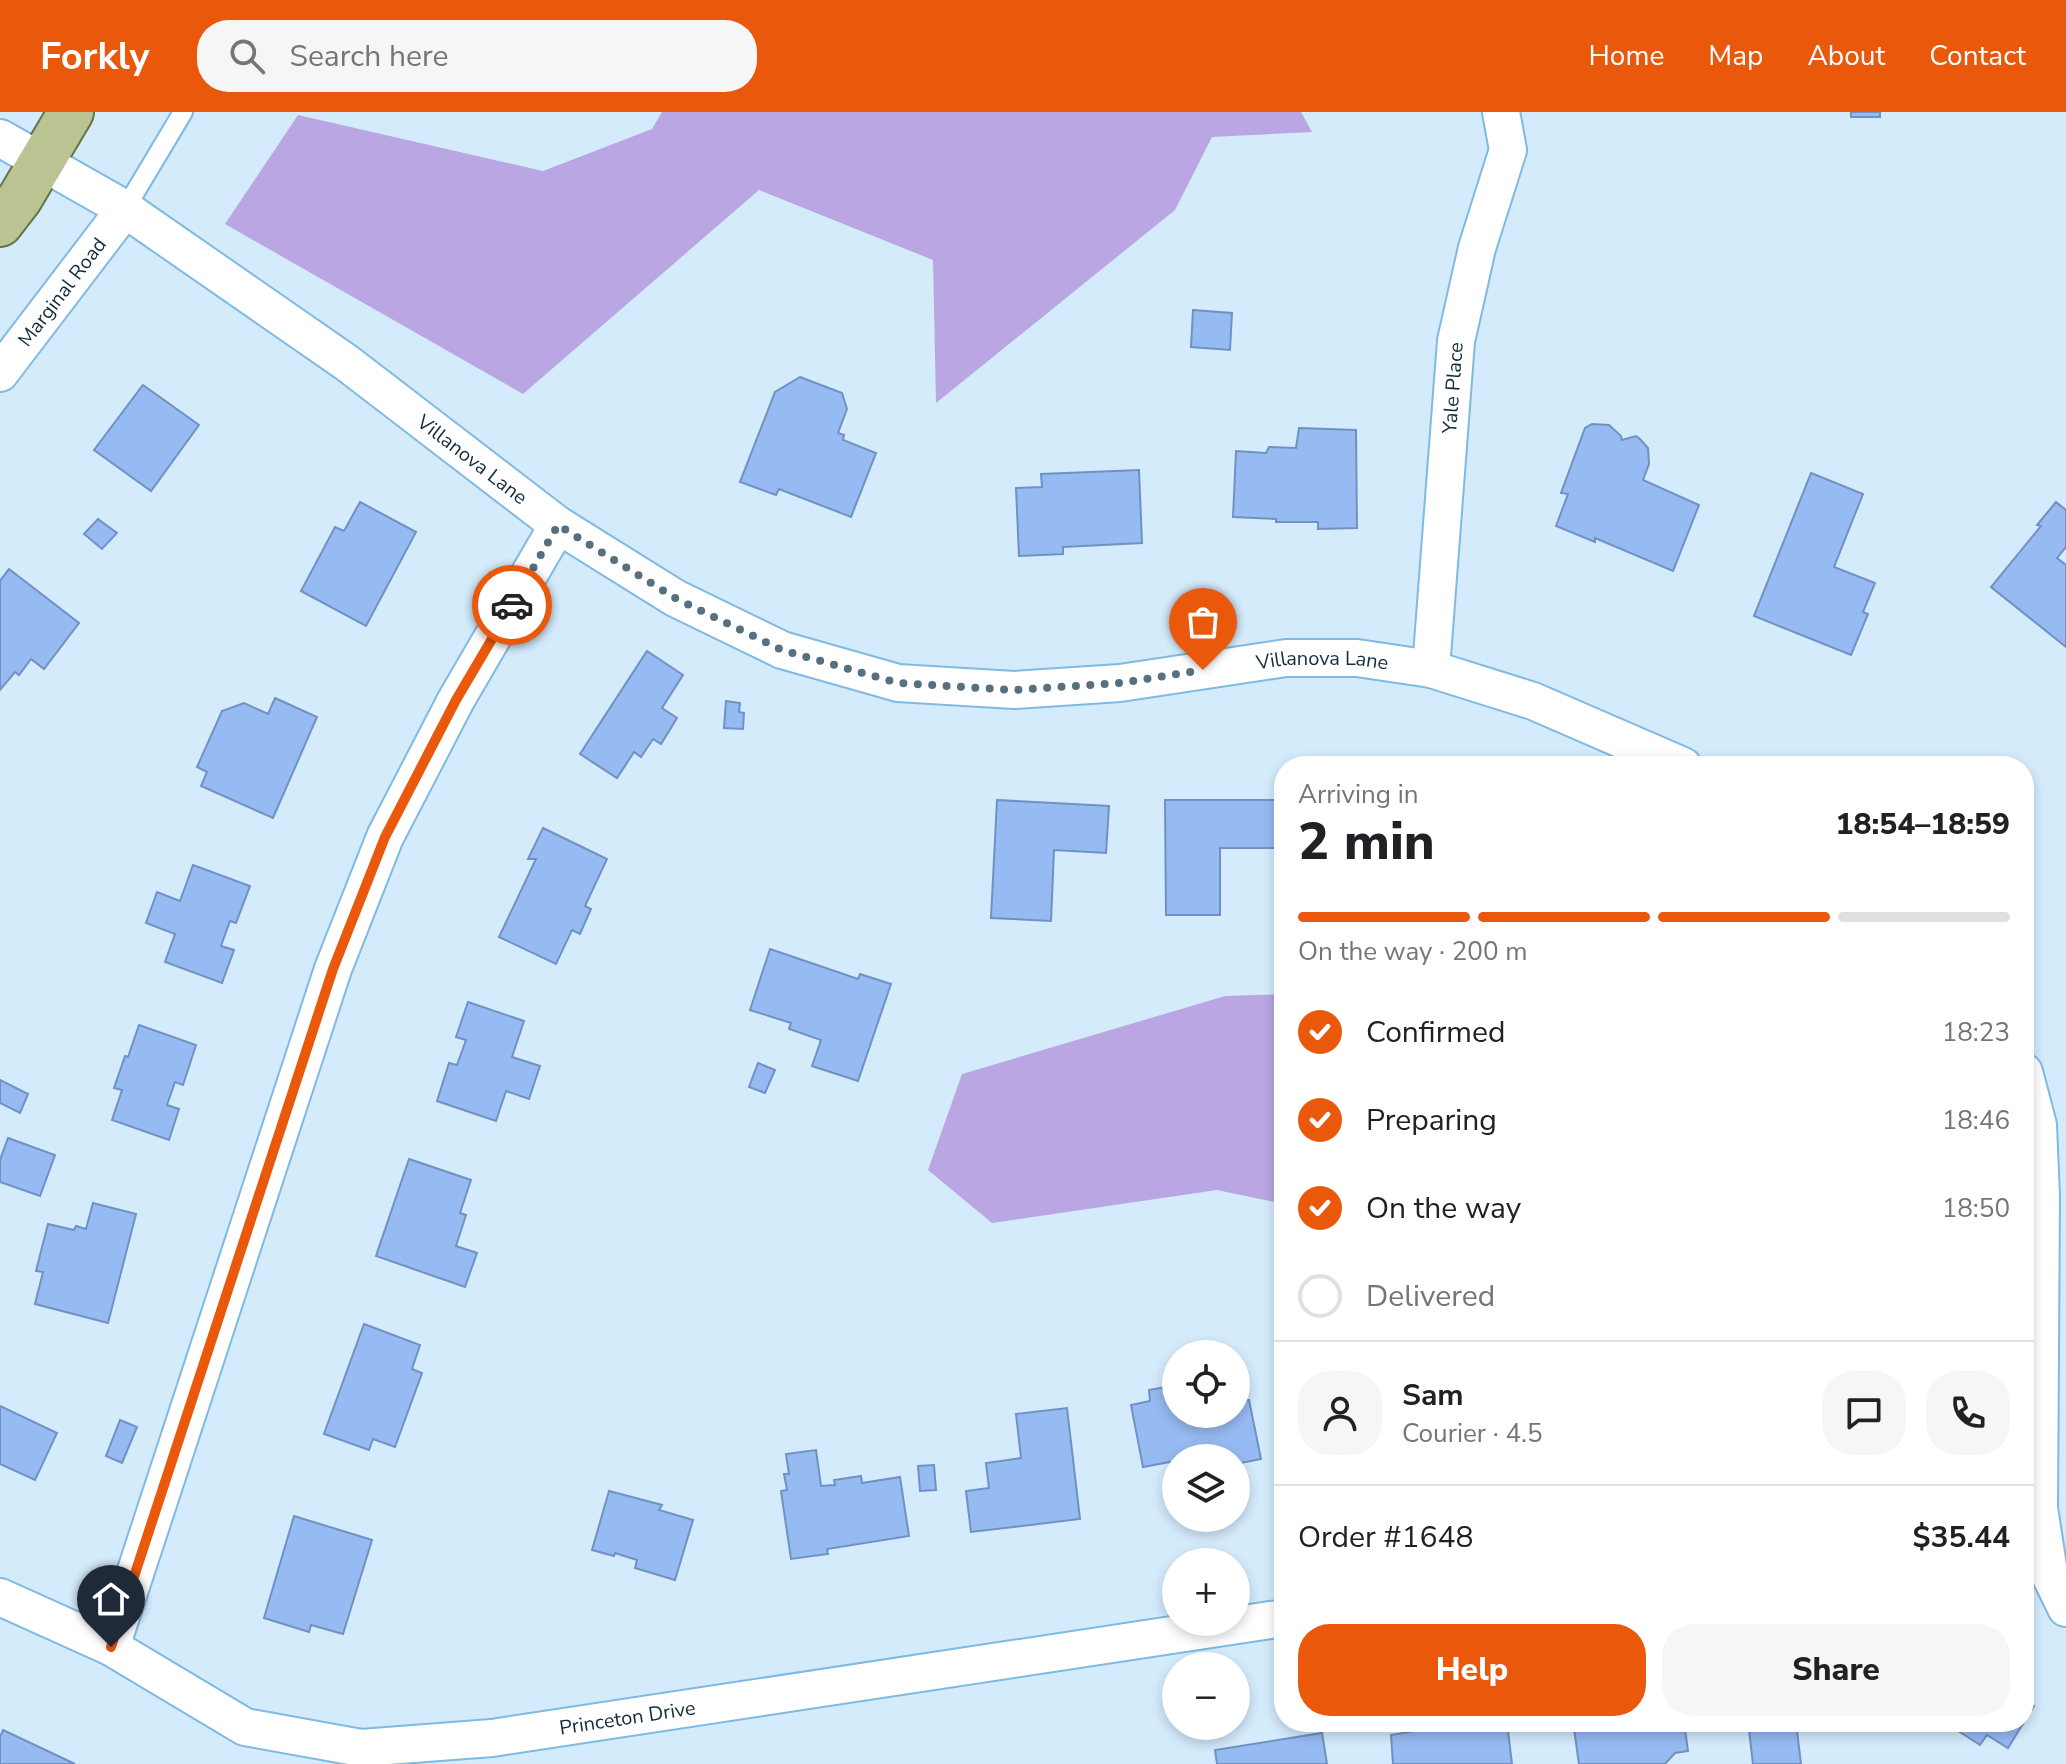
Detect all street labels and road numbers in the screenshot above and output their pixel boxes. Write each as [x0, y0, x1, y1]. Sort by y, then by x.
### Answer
street label: Marginal Road [12, 232, 113, 352]
street label: Yale Place [1436, 341, 1470, 436]
street label: Villanova Lane [410, 408, 533, 511]
street label: Villanova Lane [1253, 645, 1390, 676]
street label: Princeton Drive [558, 1694, 697, 1742]

